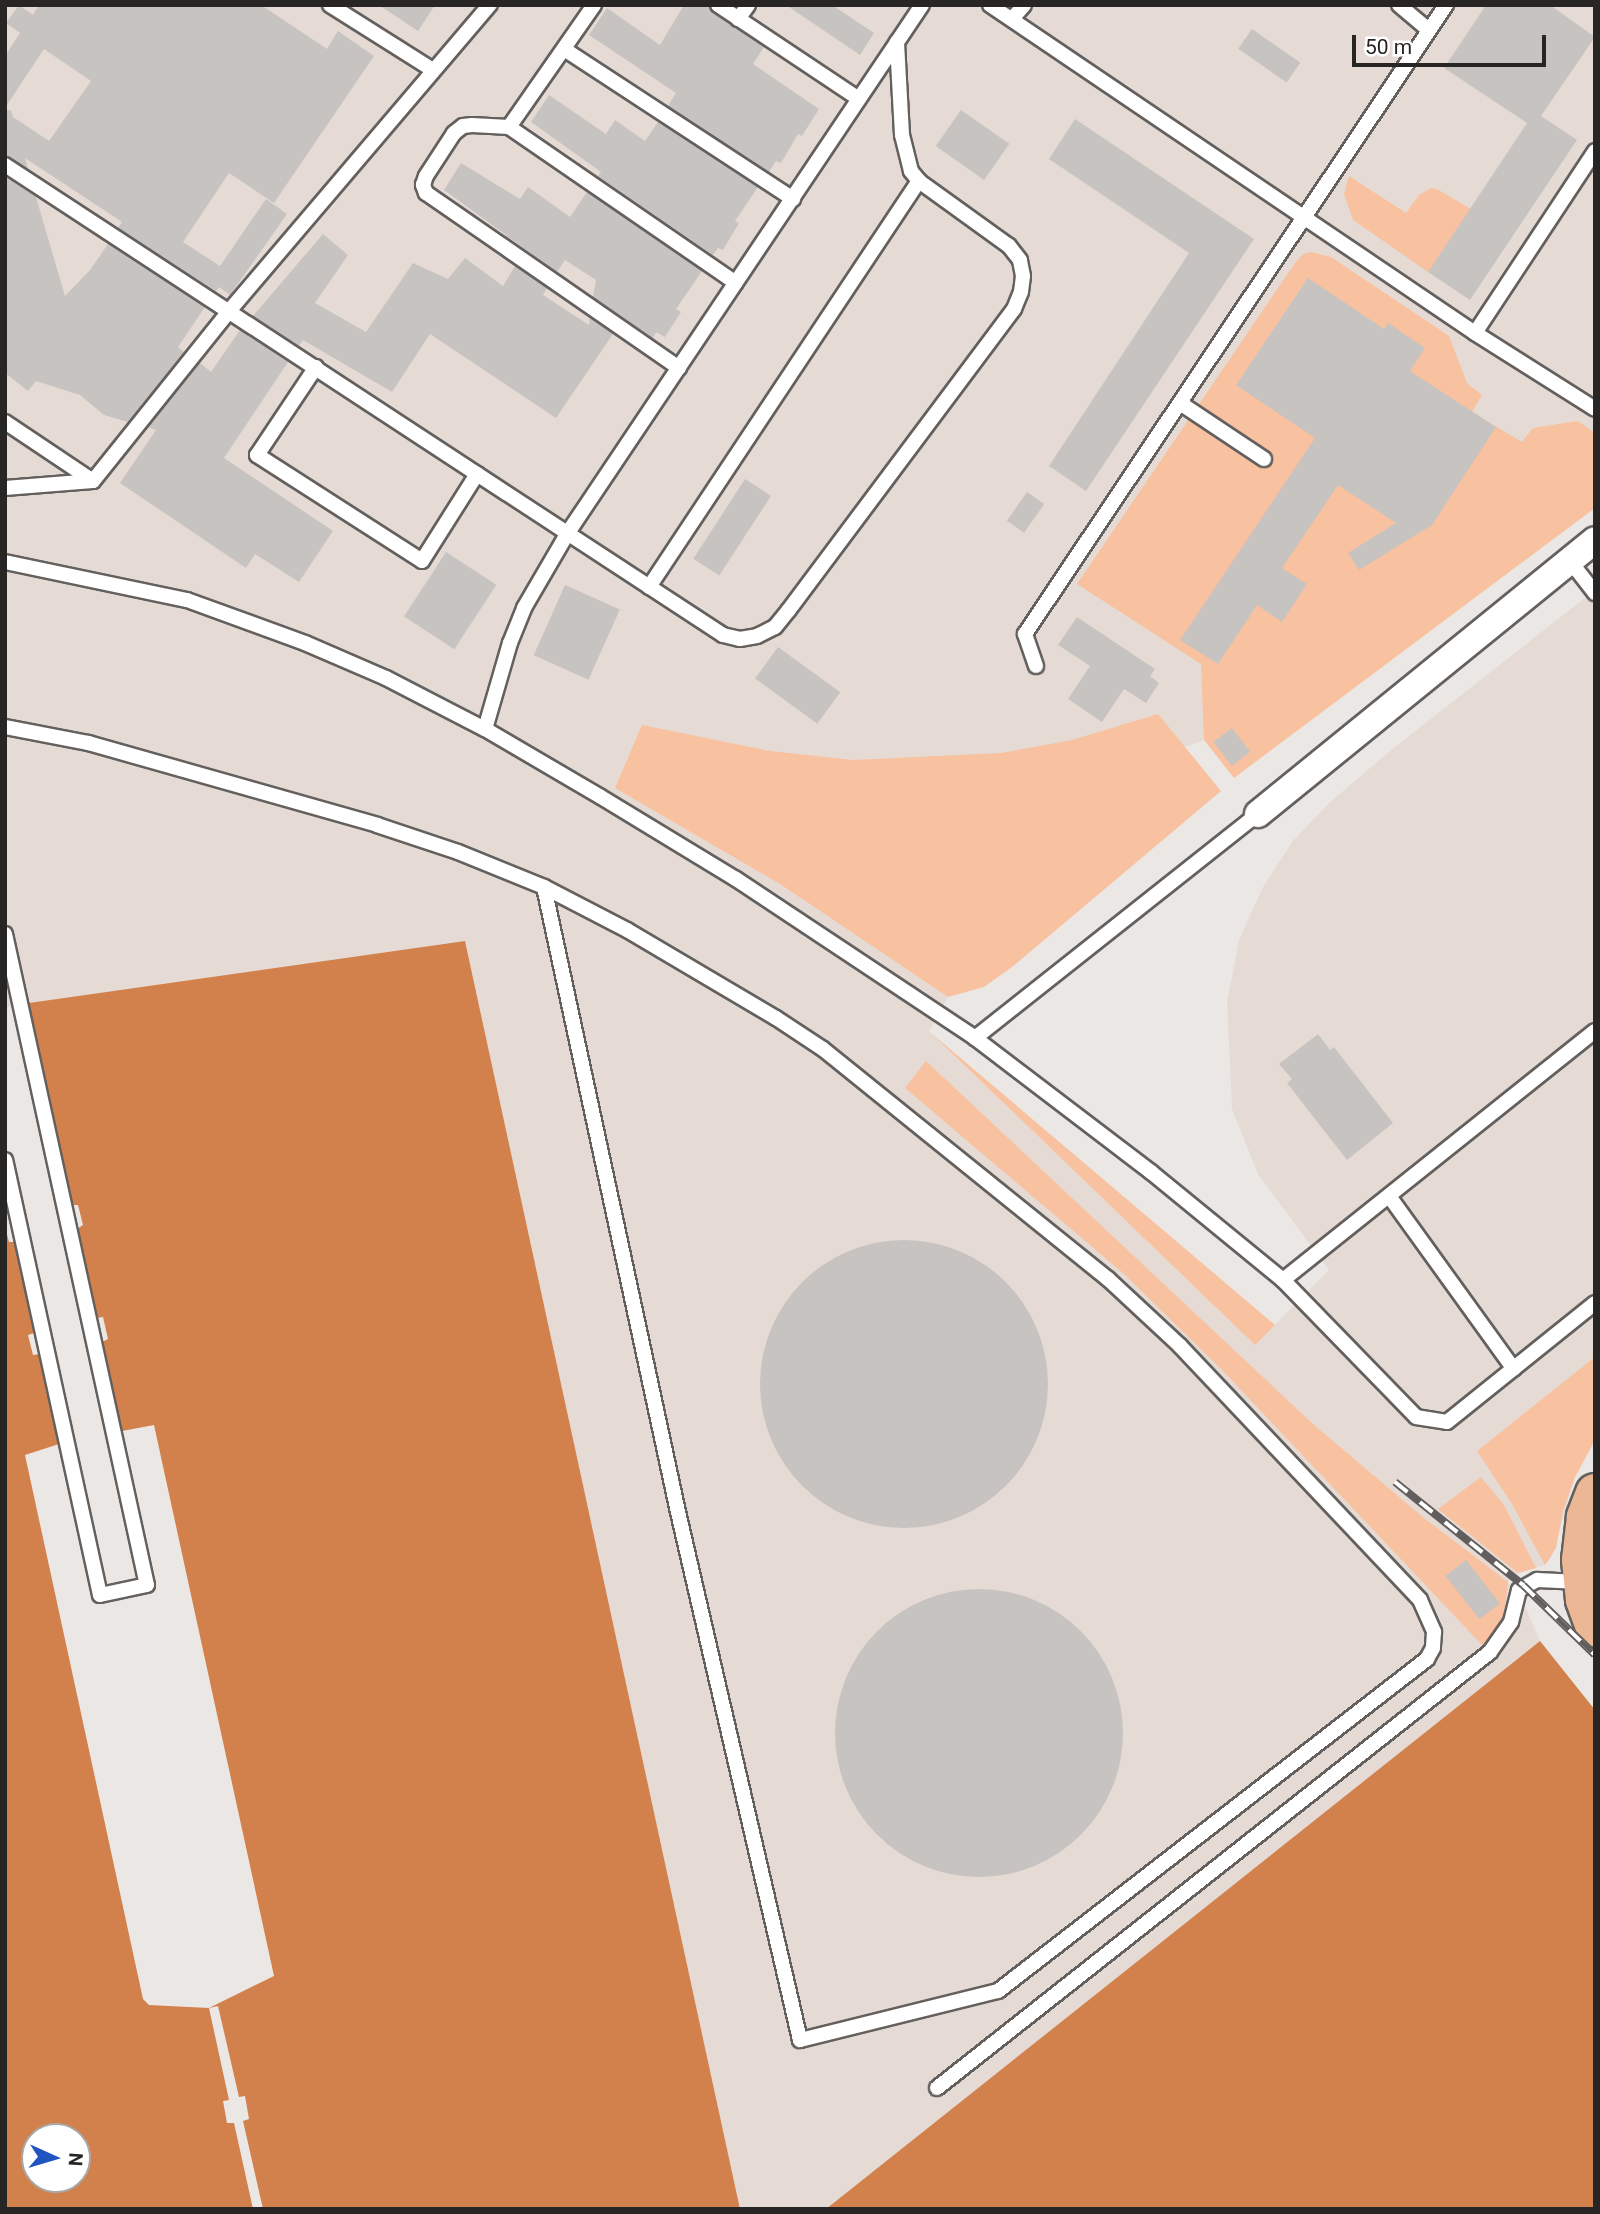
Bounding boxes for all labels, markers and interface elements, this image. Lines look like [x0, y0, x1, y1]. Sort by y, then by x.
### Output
scale bar [1355, 21, 1549, 65]
text: 50 m [1365, 35, 1412, 59]
north arrow [21, 2123, 91, 2193]
text: N [64, 2152, 87, 2167]

